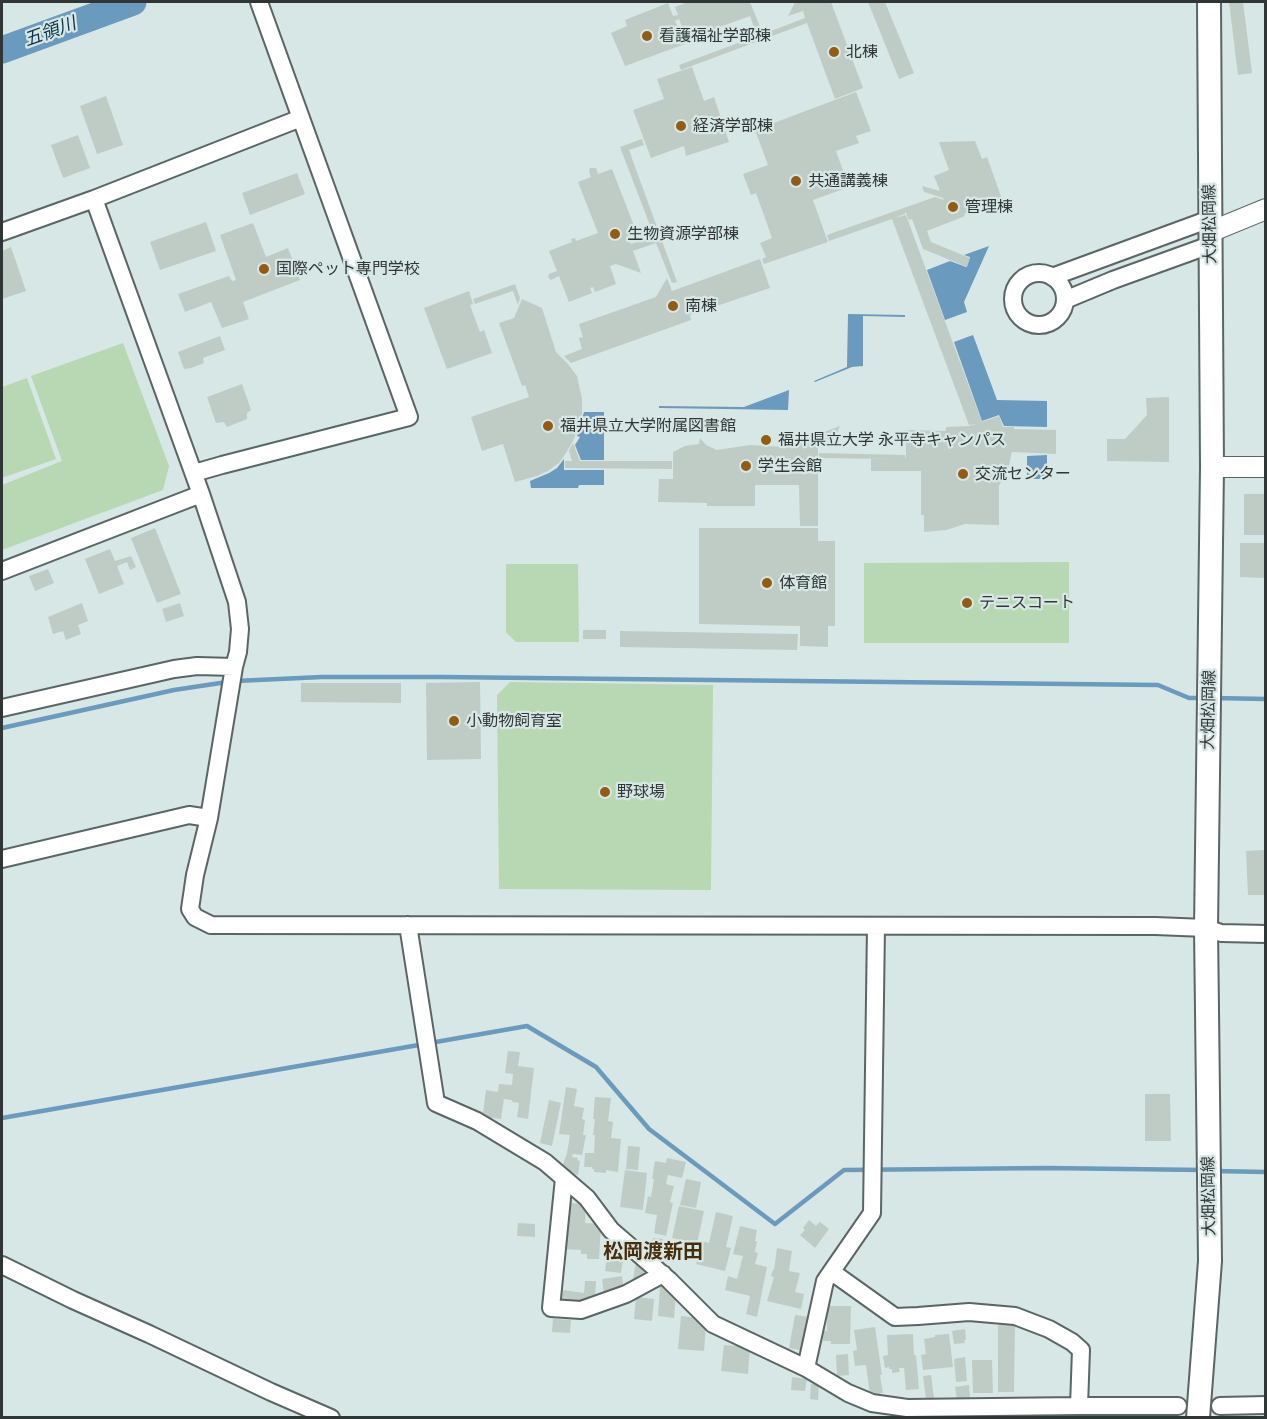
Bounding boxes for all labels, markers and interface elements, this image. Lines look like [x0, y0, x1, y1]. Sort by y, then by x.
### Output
water label: 五領川 [21, 13, 79, 51]
place label: 看護福祉学部棟 [659, 26, 771, 46]
marker: 看護福祉学部棟 [640, 29, 654, 43]
place label: 北棟 [846, 42, 878, 62]
marker: 北棟 [827, 45, 841, 59]
place label: 経済学部棟 [693, 116, 773, 136]
marker: 経済学部棟 [674, 119, 688, 133]
place label: 共通講義棟 [808, 171, 888, 191]
marker: 共通講義棟 [789, 174, 803, 188]
street label: 大畑松岡線 [1200, 184, 1220, 264]
place label: 管理棟 [965, 197, 1013, 217]
marker: 管理棟 [946, 200, 960, 214]
place label: 生物資源学部棟 [627, 224, 739, 244]
marker: 生物資源学部棟 [608, 227, 622, 241]
place label: 国際ペット専門学校 [276, 259, 420, 279]
marker: 国際ペット専門学校 [257, 262, 271, 276]
place label: 南棟 [685, 296, 717, 316]
marker: 南棟 [666, 299, 680, 313]
place label: 福井県立大学附属図書館 [560, 416, 736, 436]
marker: 福井県立大学附属図書館 [541, 419, 555, 433]
place label: 福井県立大学 永平寺キャンパス [778, 430, 1006, 450]
marker: 福井県立大学 永平寺キャンパス [759, 433, 773, 447]
place label: 学生会館 [758, 456, 822, 476]
marker: 学生会館 [739, 459, 753, 473]
place label: 交流センター [975, 464, 1071, 484]
marker: 交流センター [956, 467, 970, 481]
place label: 体育館 [779, 573, 827, 593]
marker: 体育館 [760, 576, 774, 590]
place label: テニスコート [979, 593, 1075, 613]
marker: テニスコート [960, 596, 974, 610]
street label: 大畑松岡線 [1199, 670, 1219, 750]
place label: 小動物飼育室 [466, 711, 562, 731]
marker: 小動物飼育室 [447, 714, 461, 728]
place label: 野球場 [617, 782, 665, 802]
marker: 野球場 [598, 785, 612, 799]
street label: 大畑松岡線 [1199, 1156, 1219, 1236]
district label: 松岡渡新田 [603, 1240, 703, 1264]

